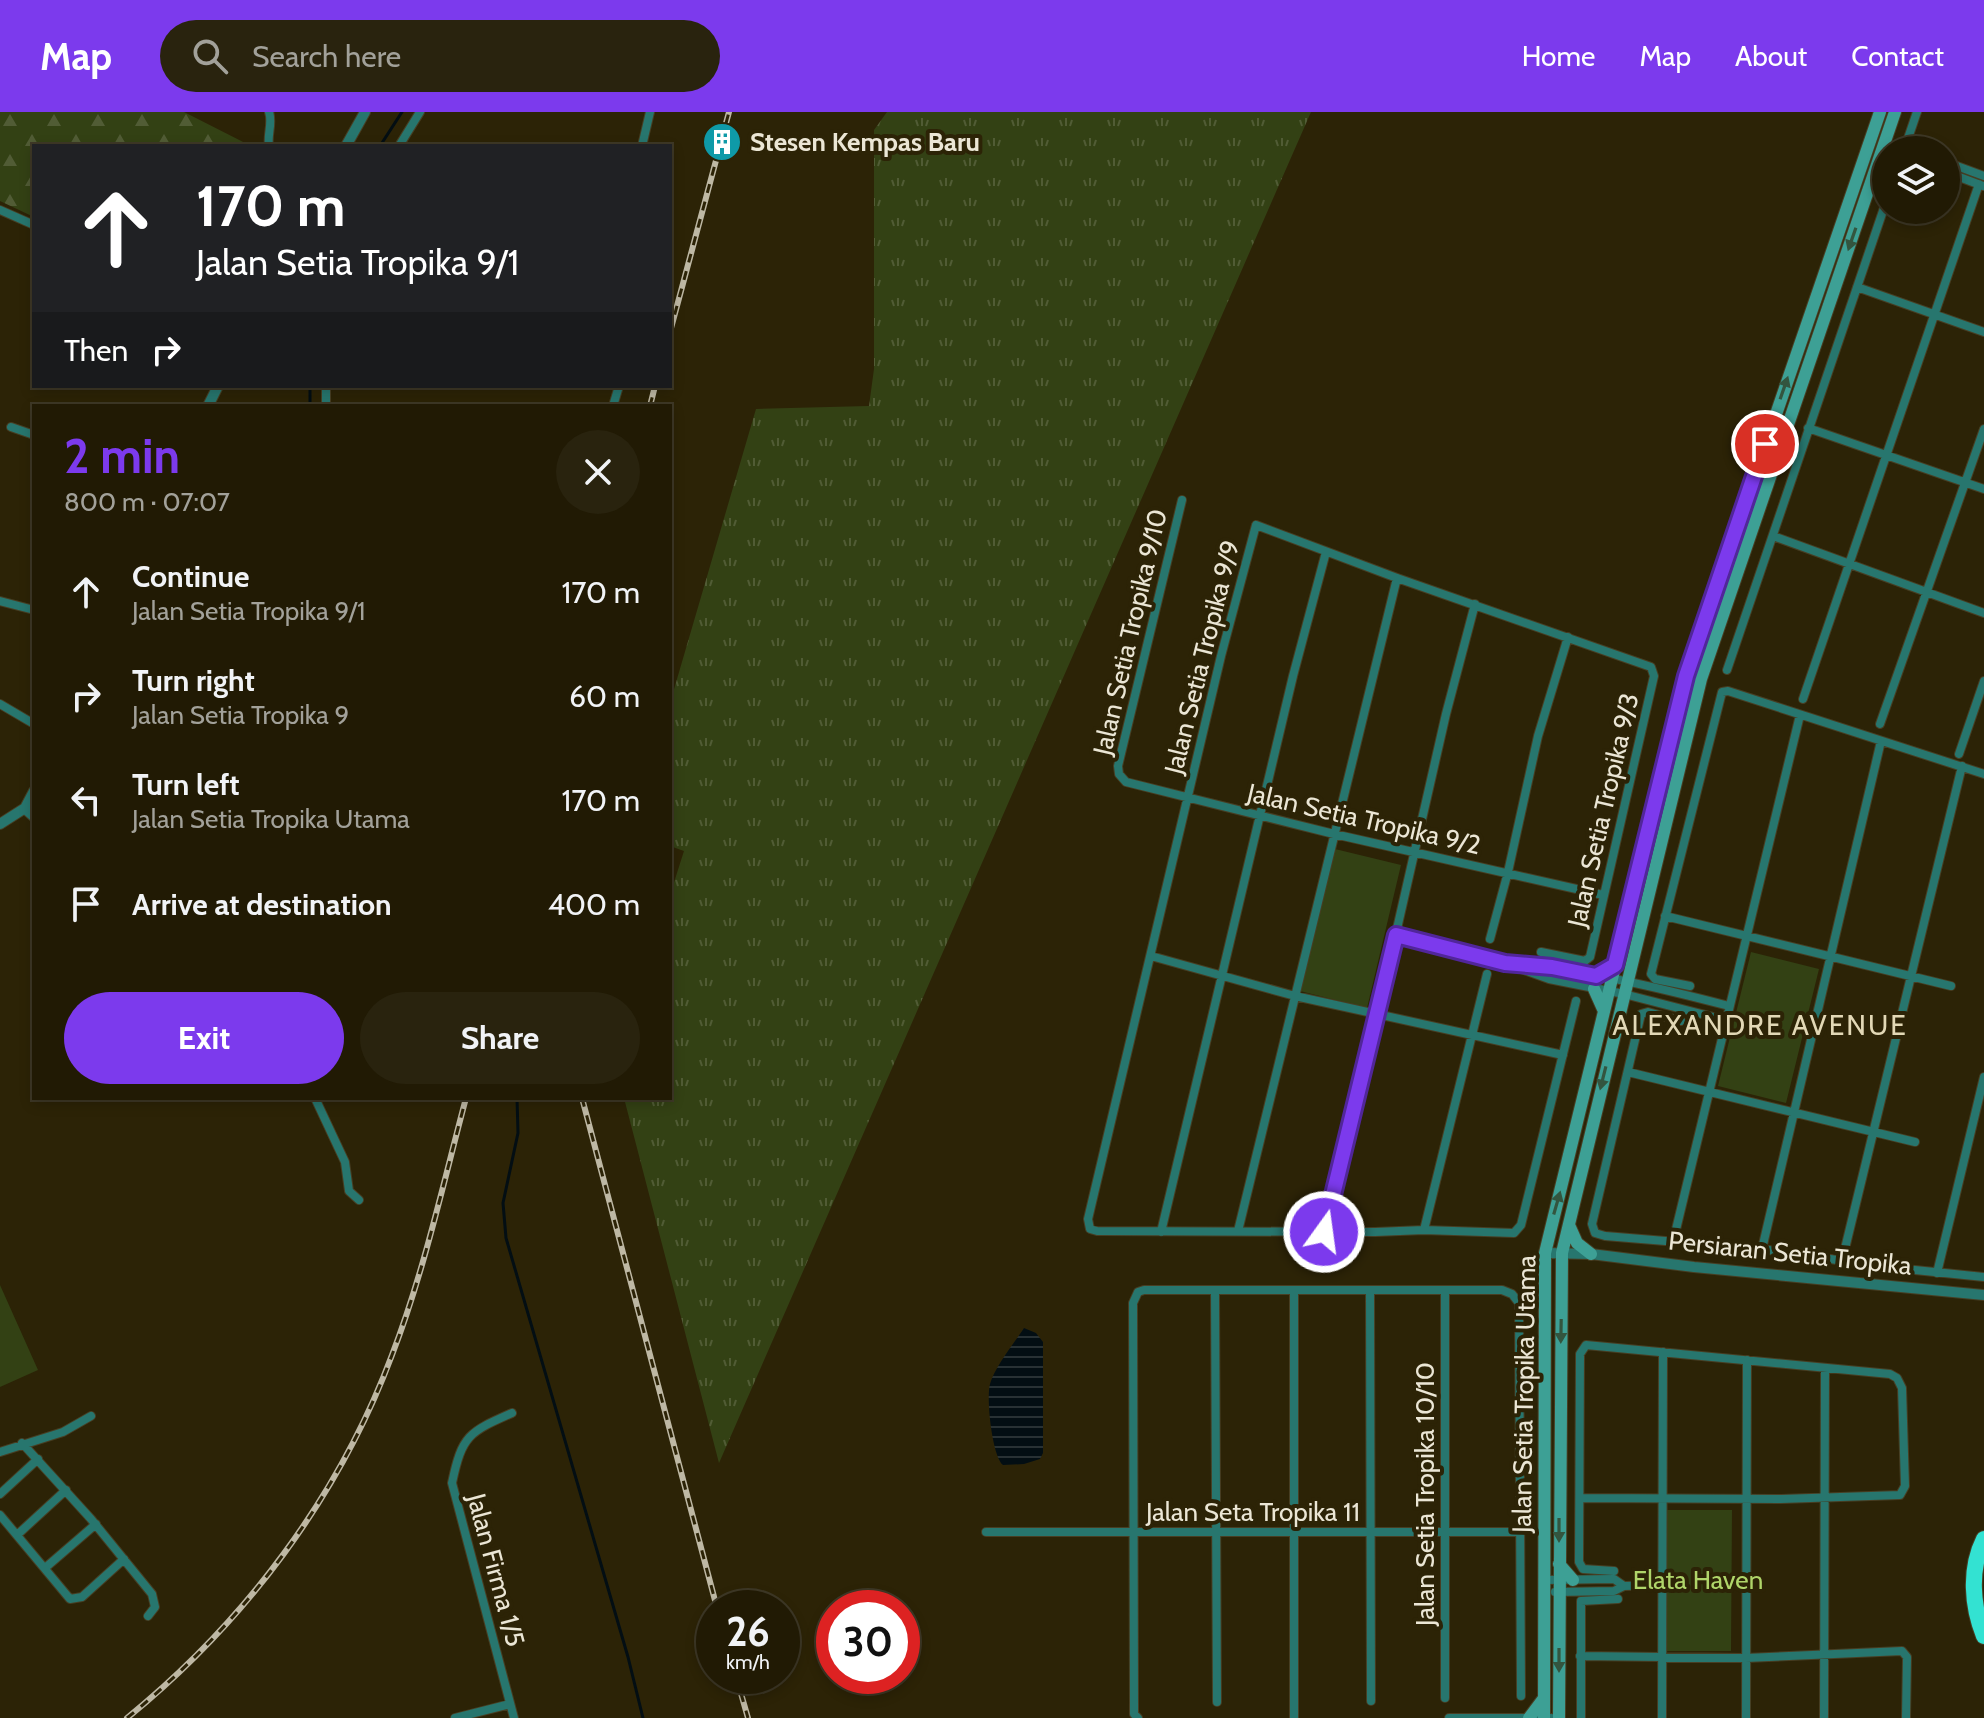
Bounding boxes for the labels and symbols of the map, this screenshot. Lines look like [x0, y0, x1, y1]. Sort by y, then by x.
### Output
building icon: Stesen Kempas Baru [701, 121, 743, 163]
place label: Stesen Kempas Baru [750, 126, 980, 158]
one-way arrow [1845, 227, 1857, 251]
one-way arrow [1779, 376, 1791, 400]
pin [1731, 410, 1799, 478]
street label: Jalan Setia Tropika 9/10 [1086, 506, 1174, 759]
street label: Jalan Setia Tropika 9/9 [1157, 537, 1247, 778]
street label: Jalan Setia Tropika 9/3 [1560, 690, 1645, 931]
street label: Jalan Setia Tropika 9/2 [1243, 776, 1484, 861]
district label: ALEXANDRE AVENUE [1612, 1008, 1908, 1042]
one-way arrow [1597, 1065, 1609, 1090]
position arrow [1282, 1190, 1366, 1274]
one-way arrow [1552, 1191, 1564, 1216]
street label: Persiaran Setia Tropika [1667, 1224, 1914, 1282]
street label: Jalan Setia Tropika Utama [1506, 1254, 1542, 1534]
one-way arrow [1554, 1319, 1567, 1344]
street label: Jalan Setia Tropika 10/10 [1409, 1362, 1441, 1627]
street label: Jalan Firma 1/5 [460, 1489, 532, 1650]
street label: Jalan Seta Tropika 11 [1145, 1496, 1360, 1528]
one-way arrow [1553, 1518, 1565, 1543]
park label: Elata Haven [1633, 1564, 1763, 1596]
speed limit sign: 30 [816, 1590, 920, 1694]
one-way arrow [1553, 1648, 1565, 1673]

